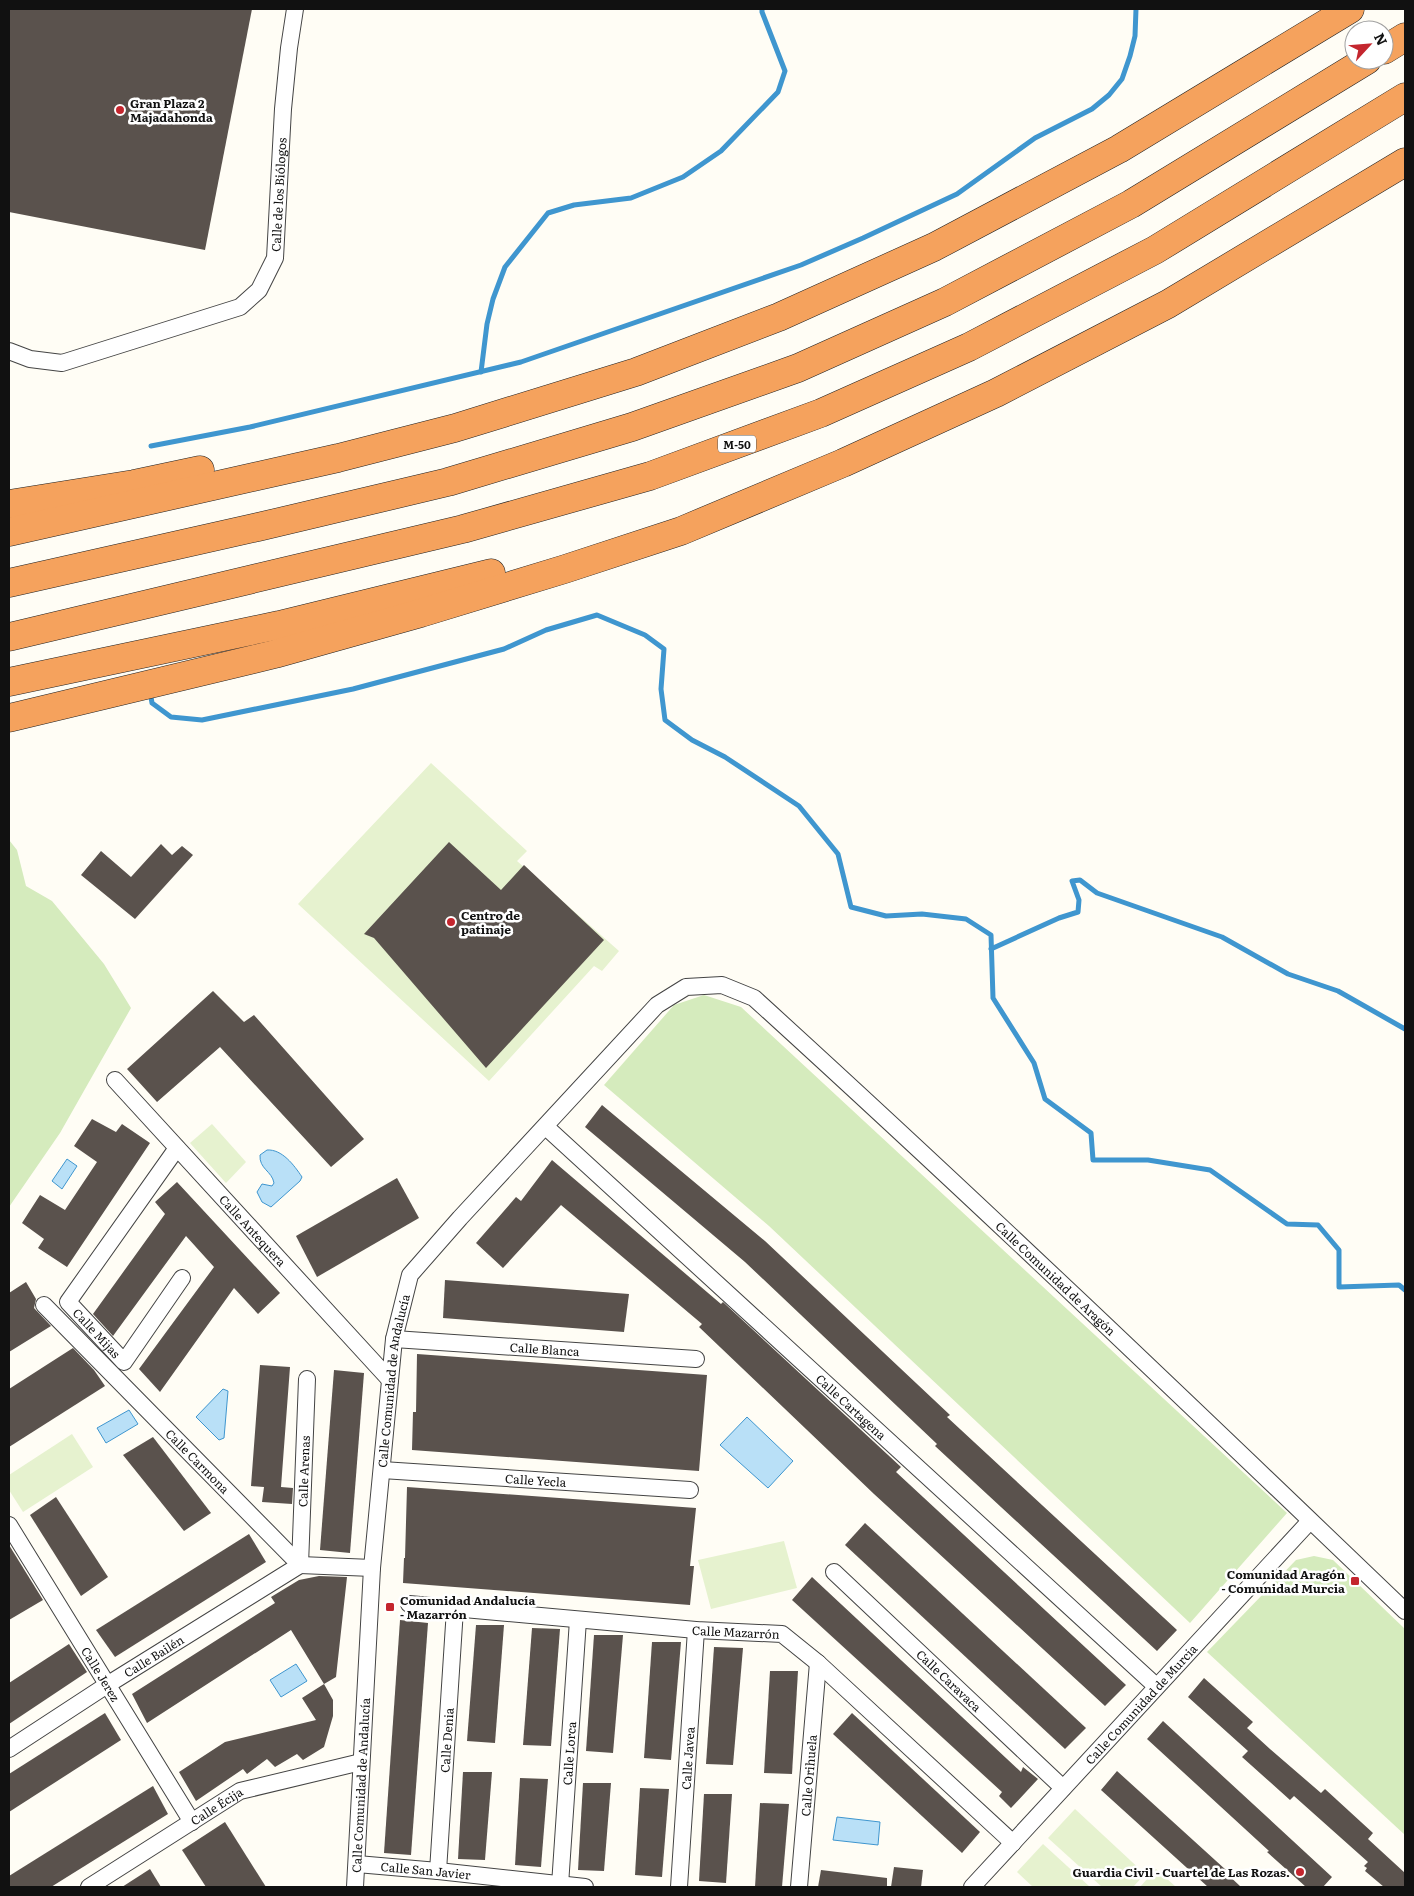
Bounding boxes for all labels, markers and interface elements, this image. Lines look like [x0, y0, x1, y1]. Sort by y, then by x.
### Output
north arrow [1344, 20, 1394, 70]
text: N [1370, 29, 1393, 49]
place label: Gran Plaza 2 Majadahonda [130, 94, 213, 126]
marker: Gran Plaza 2 Majadahonda [114, 104, 126, 116]
street label: Calle de los Biólogos [266, 137, 290, 252]
road number: M-50 [718, 436, 756, 452]
place label: Centro de patinaje [461, 906, 520, 938]
marker: Centro de patinaje [445, 916, 457, 928]
street label: Calle Antequera [215, 1191, 291, 1271]
street label: Calle Comunidad de Aragón [992, 1217, 1120, 1339]
street label: Calle Comunidad de Andalucía [373, 1292, 414, 1468]
street label: Calle Mijas [69, 1304, 125, 1362]
street label: Calle Blanca [509, 1338, 581, 1360]
street label: Calle Cartagena [812, 1370, 891, 1444]
street label: Calle Carmona [162, 1425, 234, 1498]
street label: Calle Arenas [293, 1435, 314, 1507]
street label: Calle Yecla [504, 1469, 567, 1491]
place label: Comunidad Aragón - Comunidad Murcia [1221, 1565, 1346, 1597]
marker: Comunidad Aragón - Comunidad Murcia [1349, 1575, 1361, 1587]
place label: Comunidad Andalucía - Mazarrón [400, 1591, 535, 1623]
marker: Comunidad Andalucía - Mazarrón [384, 1601, 396, 1613]
street label: Calle Mazarrón [691, 1621, 780, 1643]
street label: Calle Bailén [120, 1630, 187, 1681]
street label: Calle Comunidad de Murcia [1081, 1640, 1202, 1768]
street label: Calle Jerez [77, 1643, 125, 1705]
street label: Calle Caravaca [912, 1645, 986, 1716]
street label: Calle Comunidad de Andalucía [347, 1697, 374, 1873]
street label: Calle Denia [435, 1707, 458, 1773]
street label: Calle Lorca [558, 1720, 580, 1786]
street label: Calle Javea [676, 1726, 699, 1790]
street label: Calle Orihuela [796, 1733, 821, 1817]
street label: Calle Écija [187, 1782, 247, 1829]
street label: Calle San Javier [380, 1857, 472, 1884]
place label: Guardia Civil - Cuartel de Las Rozas. [1073, 1863, 1290, 1881]
marker: Guardia Civil - Cuartel de Las Rozas. [1294, 1866, 1306, 1878]

